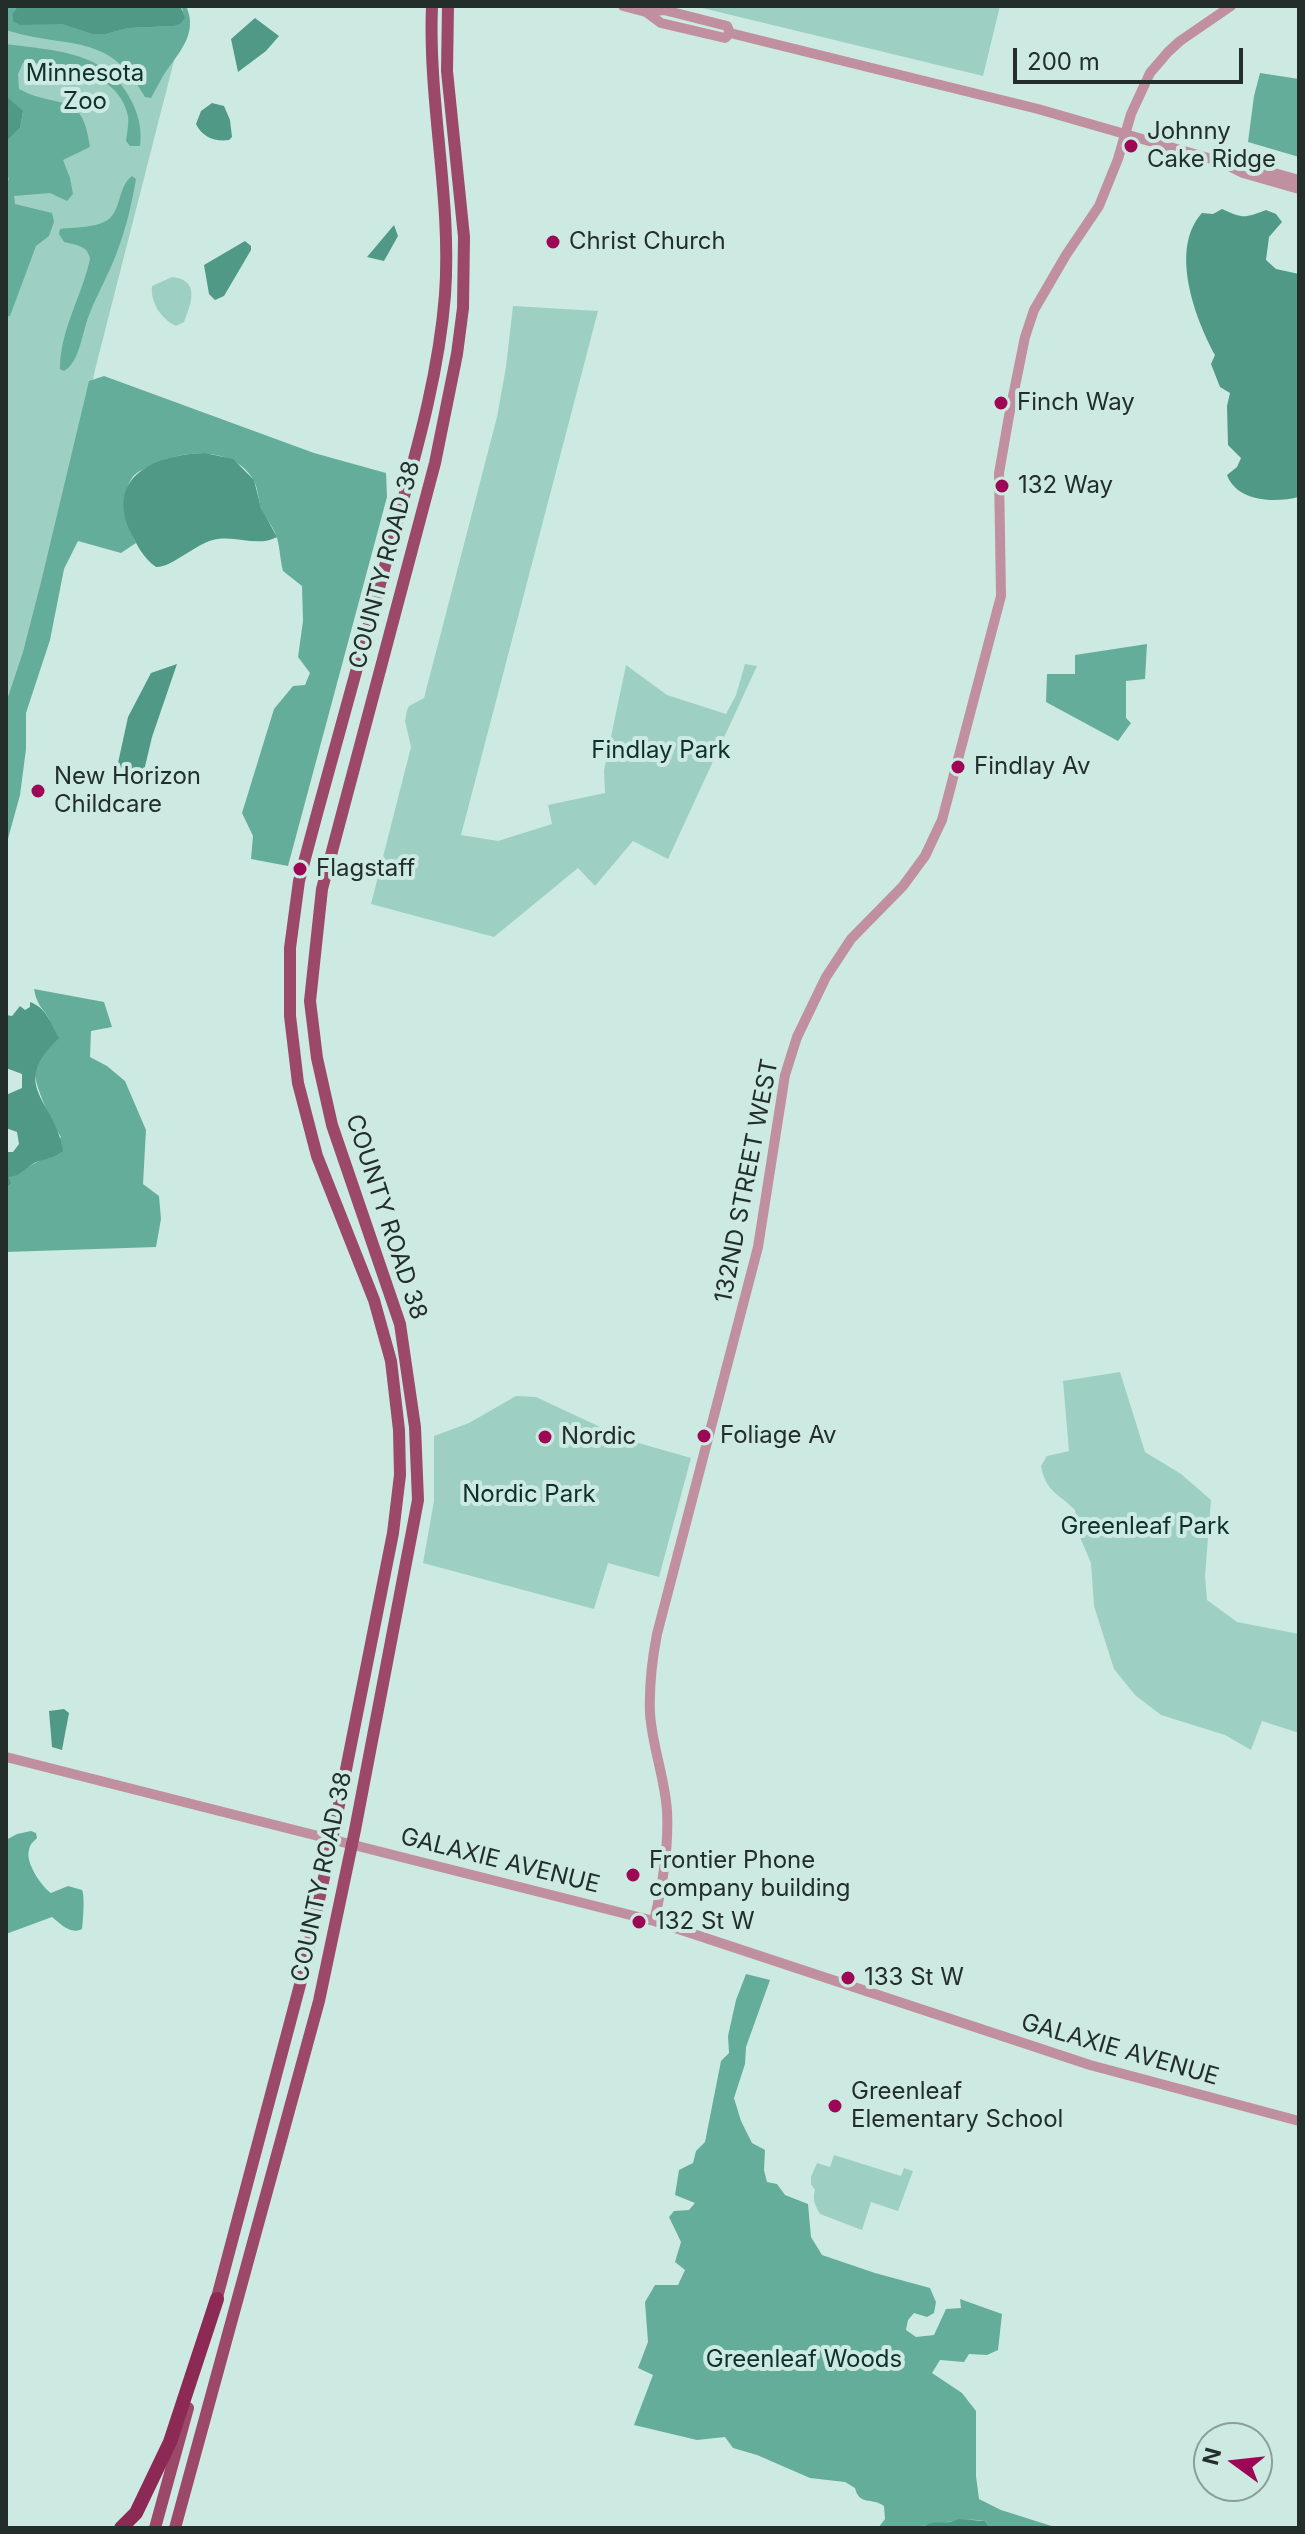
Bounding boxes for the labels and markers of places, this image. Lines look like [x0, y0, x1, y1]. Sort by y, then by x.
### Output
place label: Johnny Cake Ridge [1147, 118, 1276, 174]
marker: Johnny Cake Ridge [1122, 137, 1140, 155]
place label: Christ Church [569, 228, 726, 256]
marker: Christ Church [544, 233, 562, 251]
place label: Finch Way [1017, 389, 1135, 417]
marker: Finch Way [992, 394, 1010, 412]
place label: 132 Way [1018, 472, 1113, 500]
marker: 132 Way [993, 477, 1011, 495]
place label: Findlay Av [974, 753, 1090, 781]
marker: Findlay Av [949, 758, 967, 776]
place label: New Horizon Childcare [54, 763, 201, 819]
marker: New Horizon Childcare [29, 782, 47, 800]
place label: Flagstaff [316, 855, 415, 883]
marker: Flagstaff [291, 860, 309, 878]
place label: Foliage Av [720, 1422, 837, 1450]
place label: Nordic [561, 1423, 636, 1451]
marker: Foliage Av [695, 1427, 713, 1445]
marker: Nordic [536, 1428, 554, 1446]
place label: Frontier Phone company building [649, 1847, 851, 1903]
marker: Frontier Phone company building [624, 1866, 642, 1884]
place label: 132 St W [655, 1908, 755, 1936]
marker: 132 St W [630, 1913, 648, 1931]
place label: 133 St W [864, 1964, 964, 1992]
marker: 133 St W [839, 1969, 857, 1987]
place label: Greenleaf Elementary School [851, 2078, 1063, 2134]
marker: Greenleaf Elementary School [826, 2097, 844, 2115]

